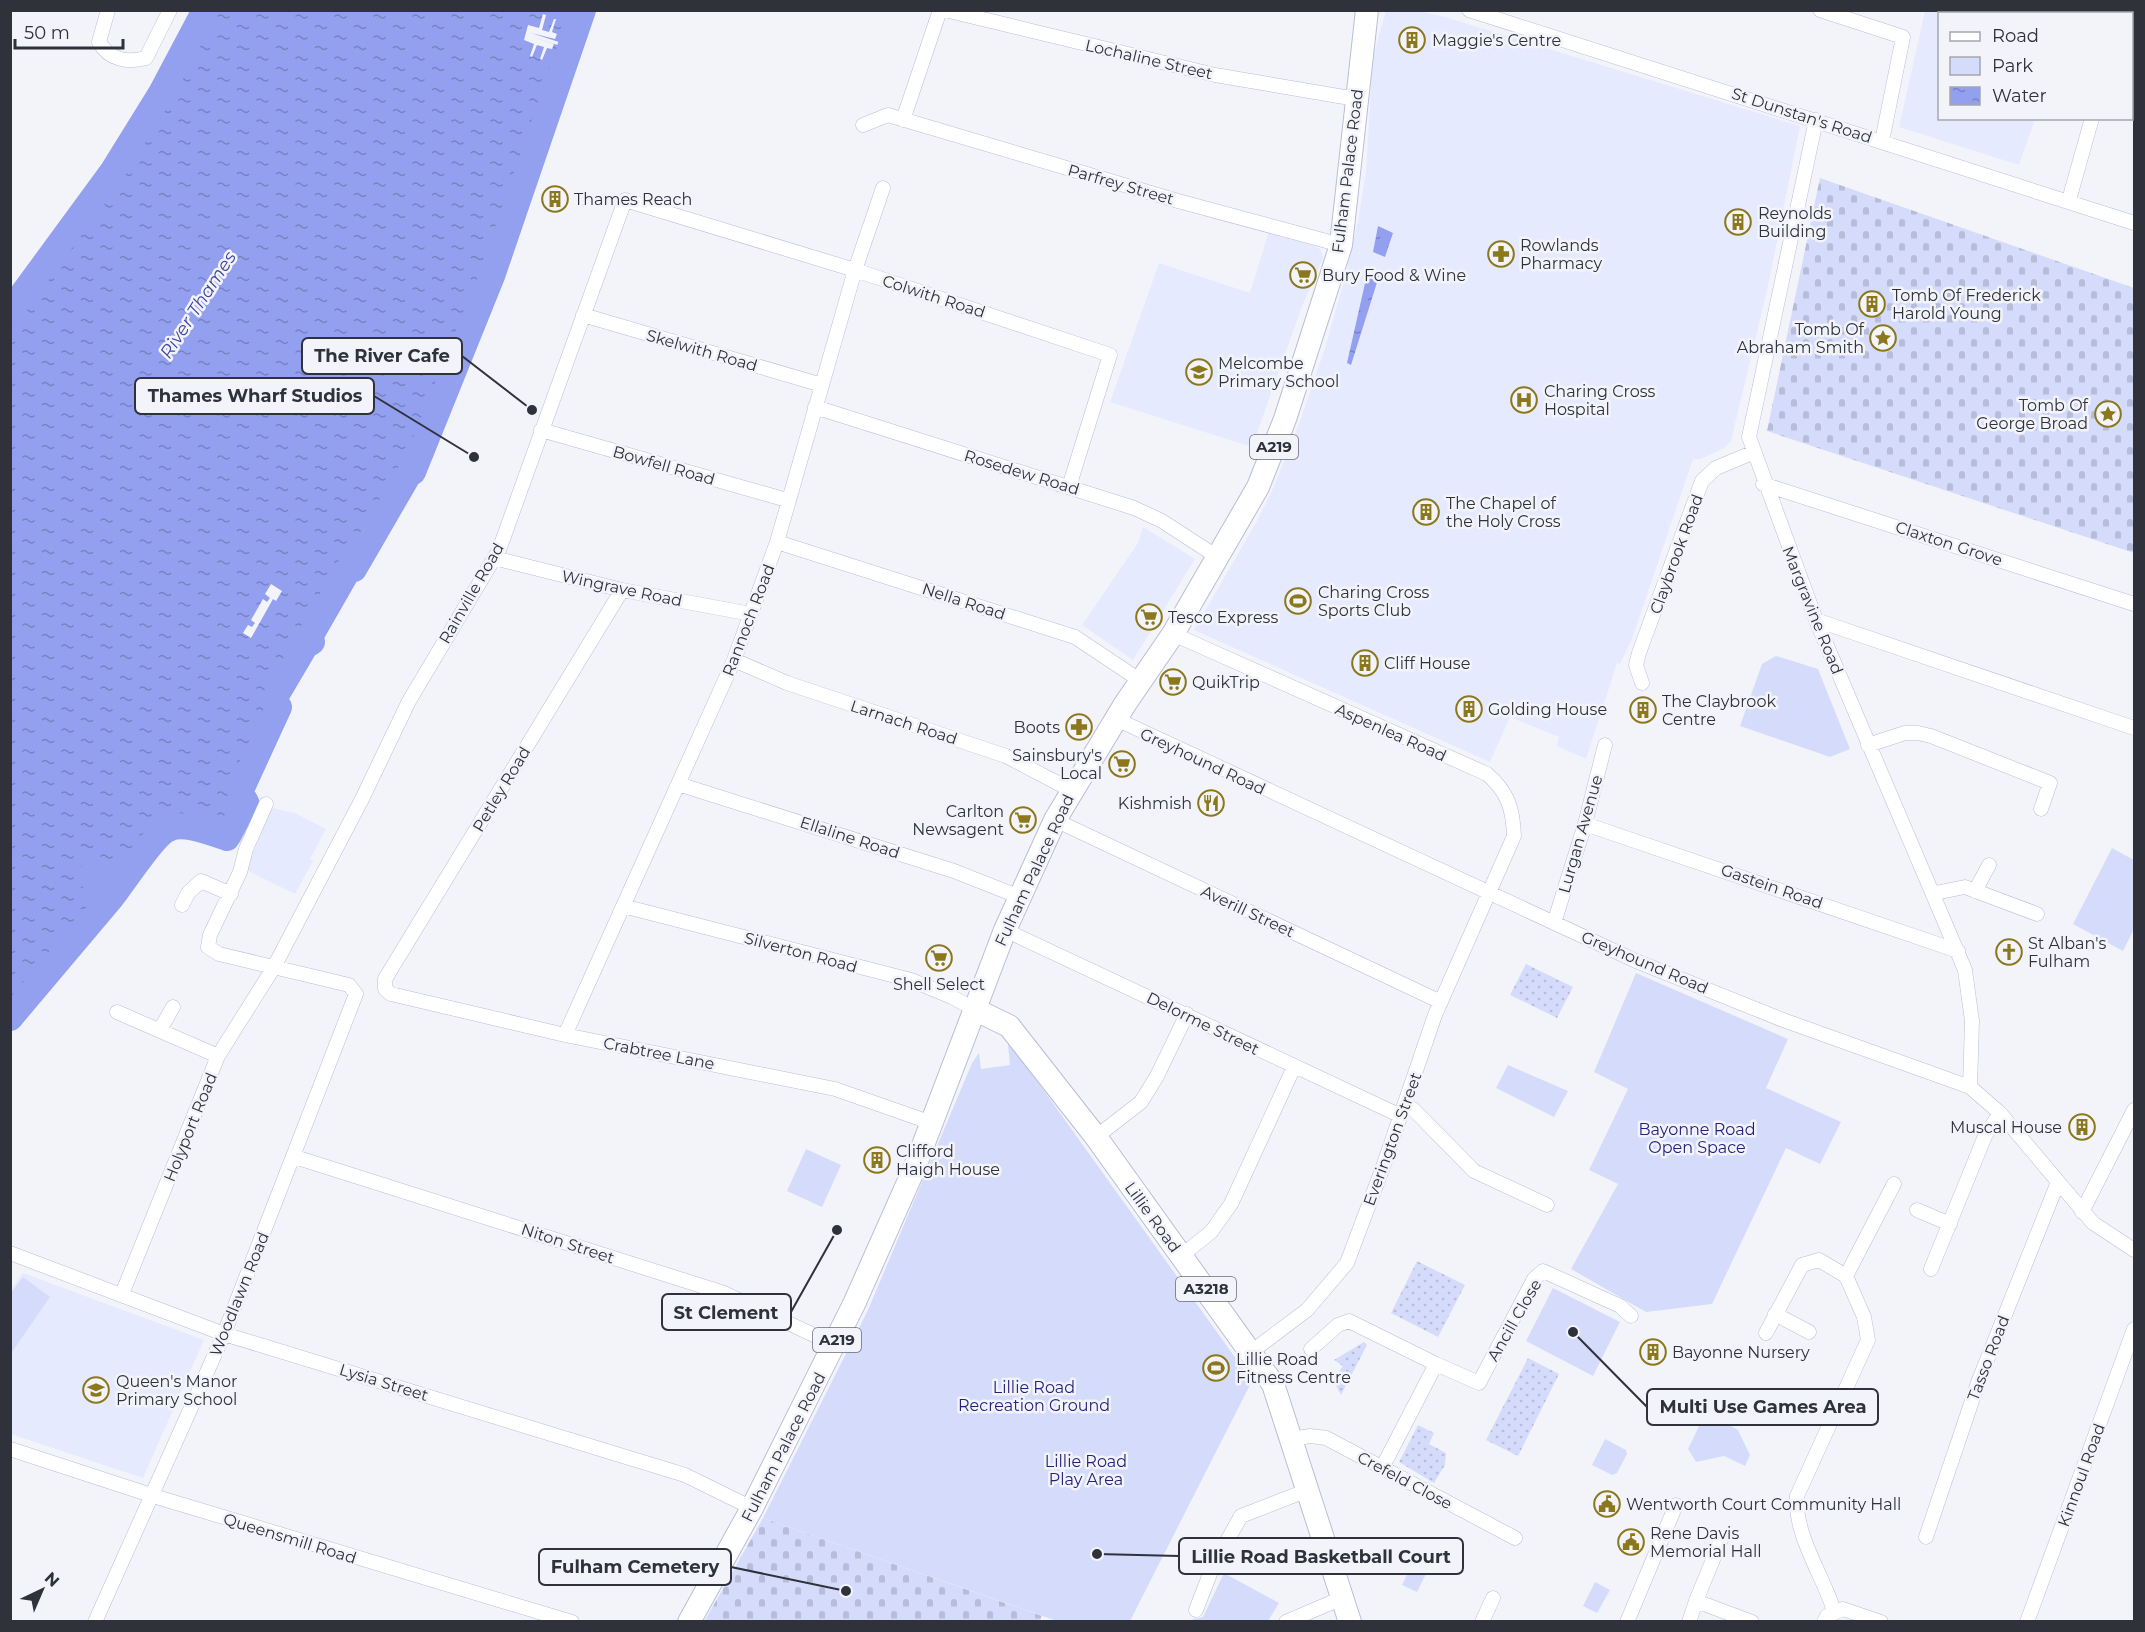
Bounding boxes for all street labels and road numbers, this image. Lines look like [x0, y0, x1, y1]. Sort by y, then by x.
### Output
street label: Lochaline Street [1083, 36, 1215, 83]
street label: St Dunstan's Road [1729, 84, 1875, 147]
street label: Fulham Palace Road [1328, 88, 1367, 254]
street label: Parfrey Street [1066, 160, 1177, 209]
street label: Colwith Road [880, 271, 988, 322]
street label: Skelwith Road [644, 326, 760, 375]
road number: A219 [1250, 435, 1298, 459]
street label: Bowfell Road [611, 442, 717, 489]
street label: Rosedew Road [962, 446, 1082, 499]
street label: Claybrook Road [1646, 492, 1707, 617]
street label: Claxton Grove [1893, 517, 2005, 570]
street label: Rainville Road [435, 539, 508, 647]
street label: Margravine Road [1778, 543, 1847, 677]
street label: Rannoch Road [718, 562, 779, 679]
street label: Wingrave Road [560, 566, 684, 611]
street label: Nella Road [920, 579, 1008, 624]
street label: Larnach Road [848, 696, 960, 749]
street label: Aspenlea Road [1332, 699, 1449, 765]
street label: Greyhound Road [1137, 724, 1268, 799]
street label: Petley Road [469, 743, 534, 835]
street label: Lurgan Avenue [1555, 773, 1606, 895]
street label: Fulham Palace Road [991, 791, 1078, 949]
street label: Ellaline Road [798, 812, 902, 863]
street label: Gastein Road [1718, 860, 1825, 913]
street label: Averill Street [1198, 882, 1298, 942]
street label: Greyhound Road [1578, 927, 1711, 998]
street label: Silverton Road [742, 928, 859, 977]
street label: Delorme Street [1143, 988, 1263, 1059]
street label: Crabtree Lane [602, 1033, 716, 1074]
street label: Everington Street [1359, 1069, 1426, 1208]
street label: Holyport Road [160, 1070, 221, 1185]
street label: Lillie Road [1121, 1178, 1184, 1256]
street label: Niton Street [519, 1219, 617, 1268]
street label: Woodlawn Road [206, 1229, 273, 1359]
street label: Ancill Close [1483, 1276, 1546, 1365]
road number: A3218 [1176, 1277, 1236, 1301]
street label: Tasso Road [1963, 1313, 2013, 1404]
road number: A219 [813, 1328, 861, 1352]
street label: Lysia Street [337, 1360, 431, 1405]
street label: Fulham Palace Road [737, 1369, 829, 1525]
street label: Kinnoul Road [2054, 1421, 2109, 1529]
street label: Crefeld Close [1354, 1447, 1455, 1513]
street label: Queensmill Road [221, 1509, 359, 1568]

